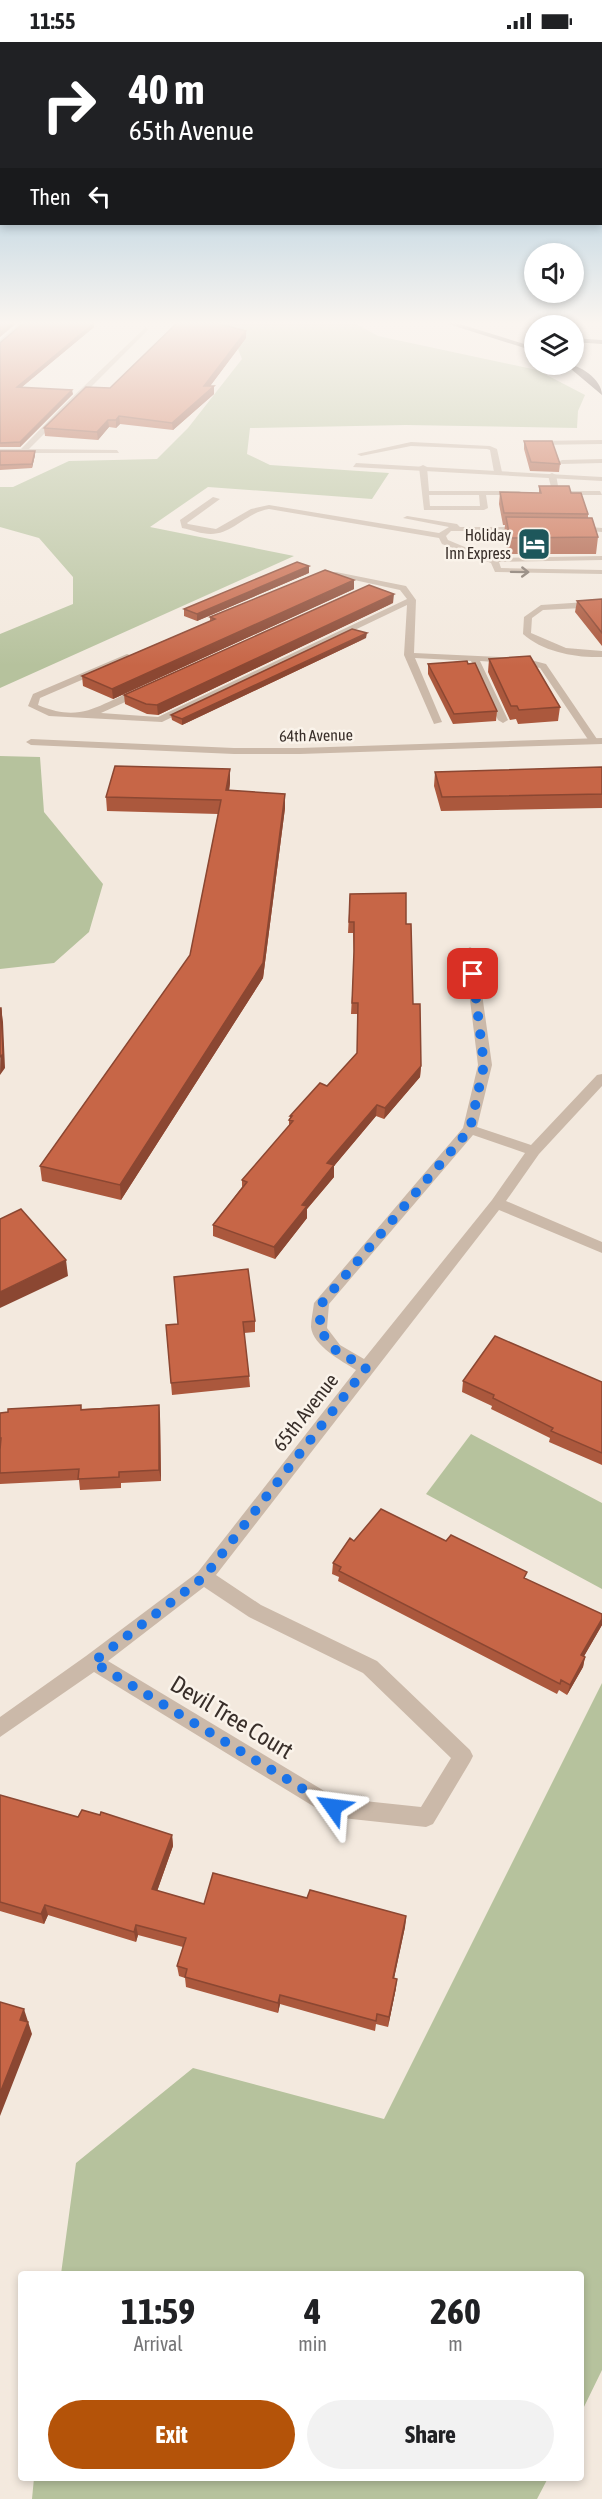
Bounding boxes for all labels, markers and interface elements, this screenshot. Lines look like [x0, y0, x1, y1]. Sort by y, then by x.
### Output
text: 11:55 [30, 8, 75, 34]
text: 40 m [129, 65, 204, 113]
icon: right [30, 66, 108, 144]
text: 65th Avenue [129, 115, 254, 146]
icon: left [83, 180, 116, 213]
text: Then [30, 184, 71, 210]
map controls [524, 243, 584, 375]
button: sound [524, 243, 584, 303]
button: layers [524, 315, 584, 375]
place label: Holiday Inn Express [445, 526, 511, 563]
hotel icon: Holiday Inn Express [516, 526, 552, 562]
one-way arrow [510, 566, 530, 578]
street label: 64th Avenue [279, 725, 353, 745]
pin [447, 948, 498, 999]
icon: arrive [456, 957, 489, 990]
street label: 65th Avenue [268, 1369, 342, 1455]
street label: Devil Tree Court [166, 1670, 298, 1764]
position arrow [301, 1775, 365, 1839]
text: 11:59 [121, 2290, 195, 2332]
text: 4 [304, 2290, 321, 2332]
text: 260 [430, 2290, 481, 2332]
text: Arrival [134, 2332, 183, 2355]
text: min [298, 2332, 327, 2355]
text: m [448, 2332, 463, 2355]
button: Exit [48, 2400, 295, 2469]
button: Share [307, 2400, 554, 2469]

